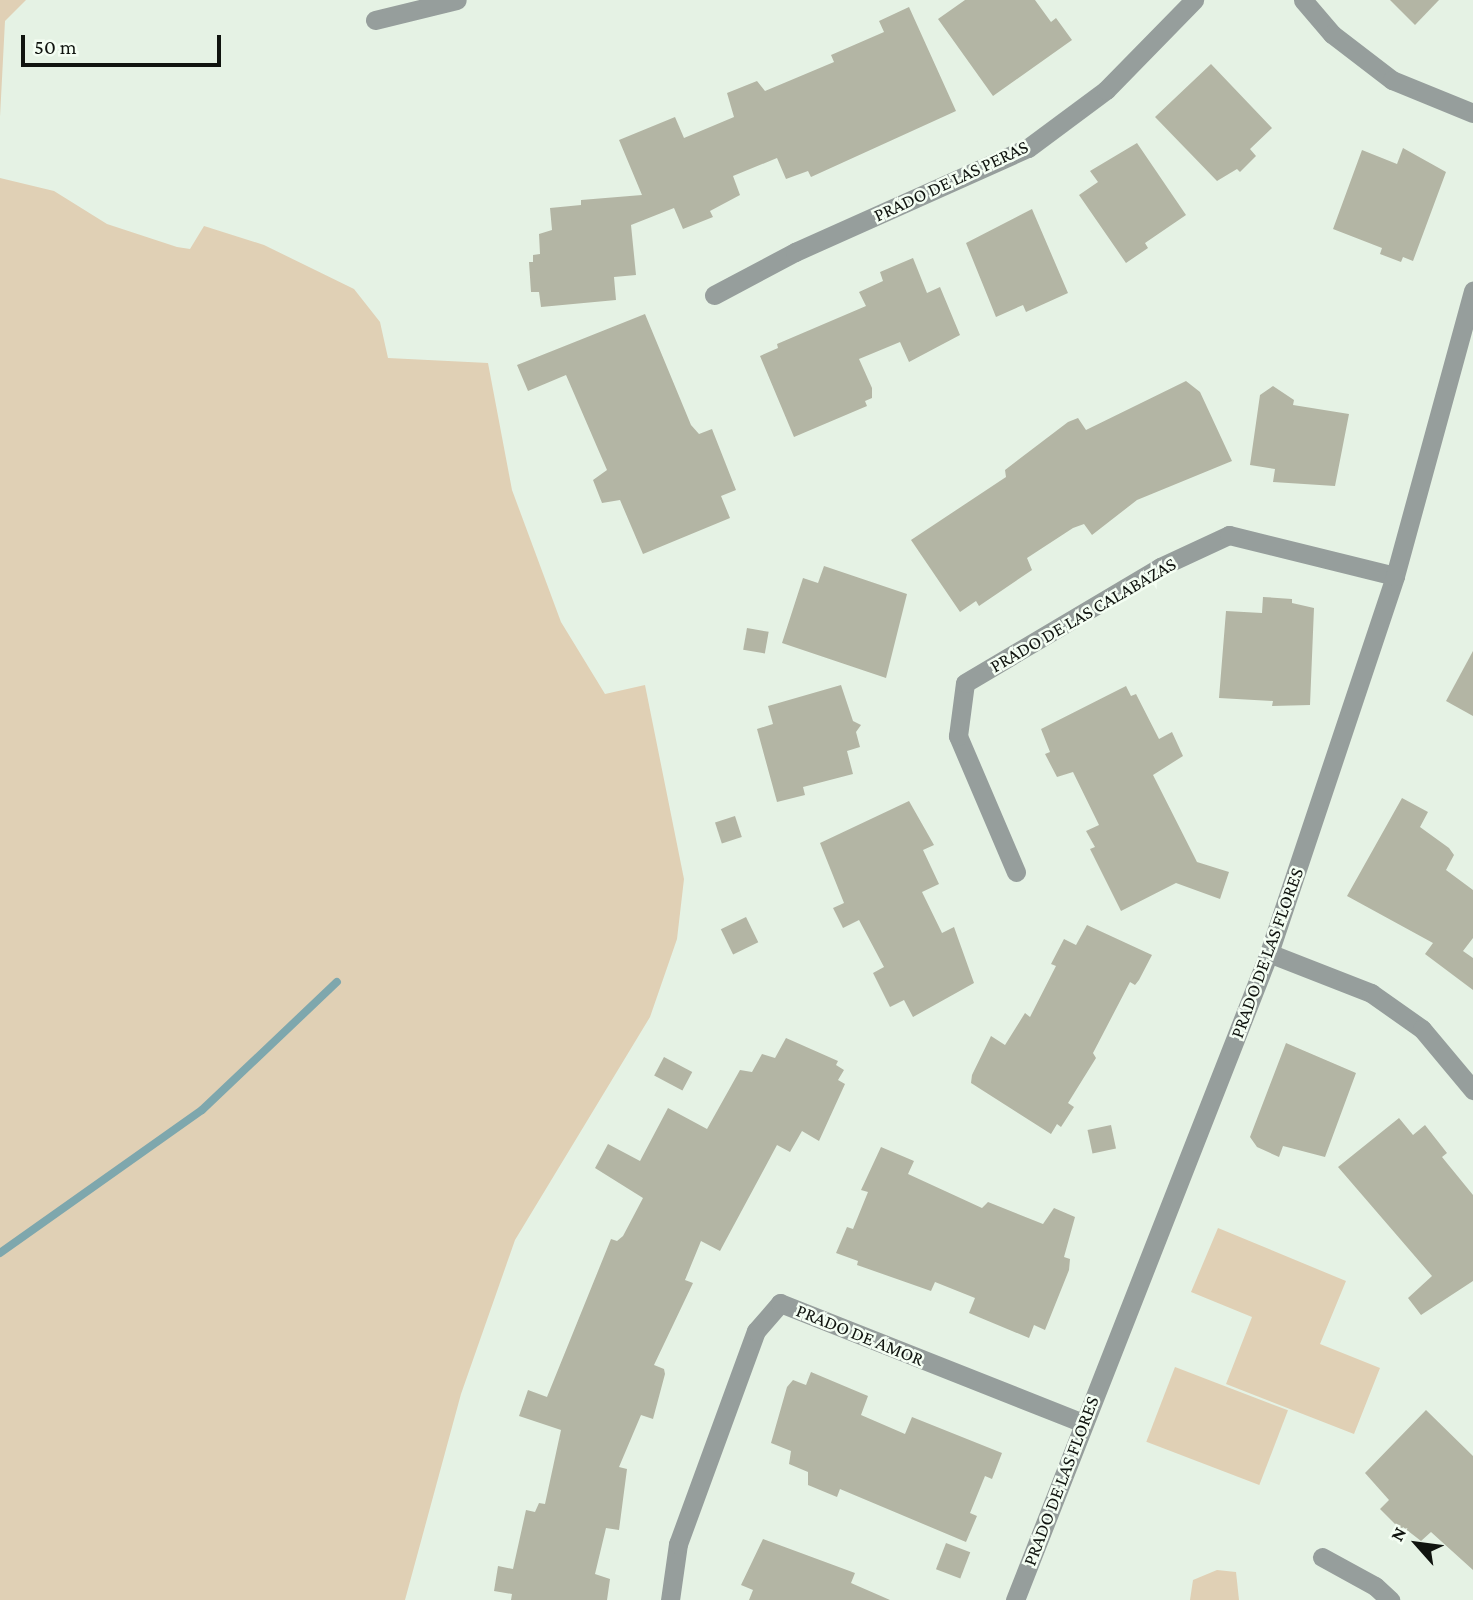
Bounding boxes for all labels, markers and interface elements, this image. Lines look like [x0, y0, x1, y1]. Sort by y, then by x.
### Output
scale bar [24, 21, 224, 65]
text: 50 m [34, 35, 77, 59]
street label: PRADO DE LAS PERAS [870, 135, 1032, 227]
street label: PRADO DE LAS CALABAZAS [986, 552, 1180, 678]
street label: PRADO DE LAS FLORES [1226, 865, 1308, 1041]
street label: PRADO DE AMOR [793, 1299, 927, 1371]
street label: PRADO DE LAS FLORES [1018, 1393, 1104, 1569]
north arrow [1382, 1509, 1452, 1579]
text: N [1386, 1523, 1410, 1545]

